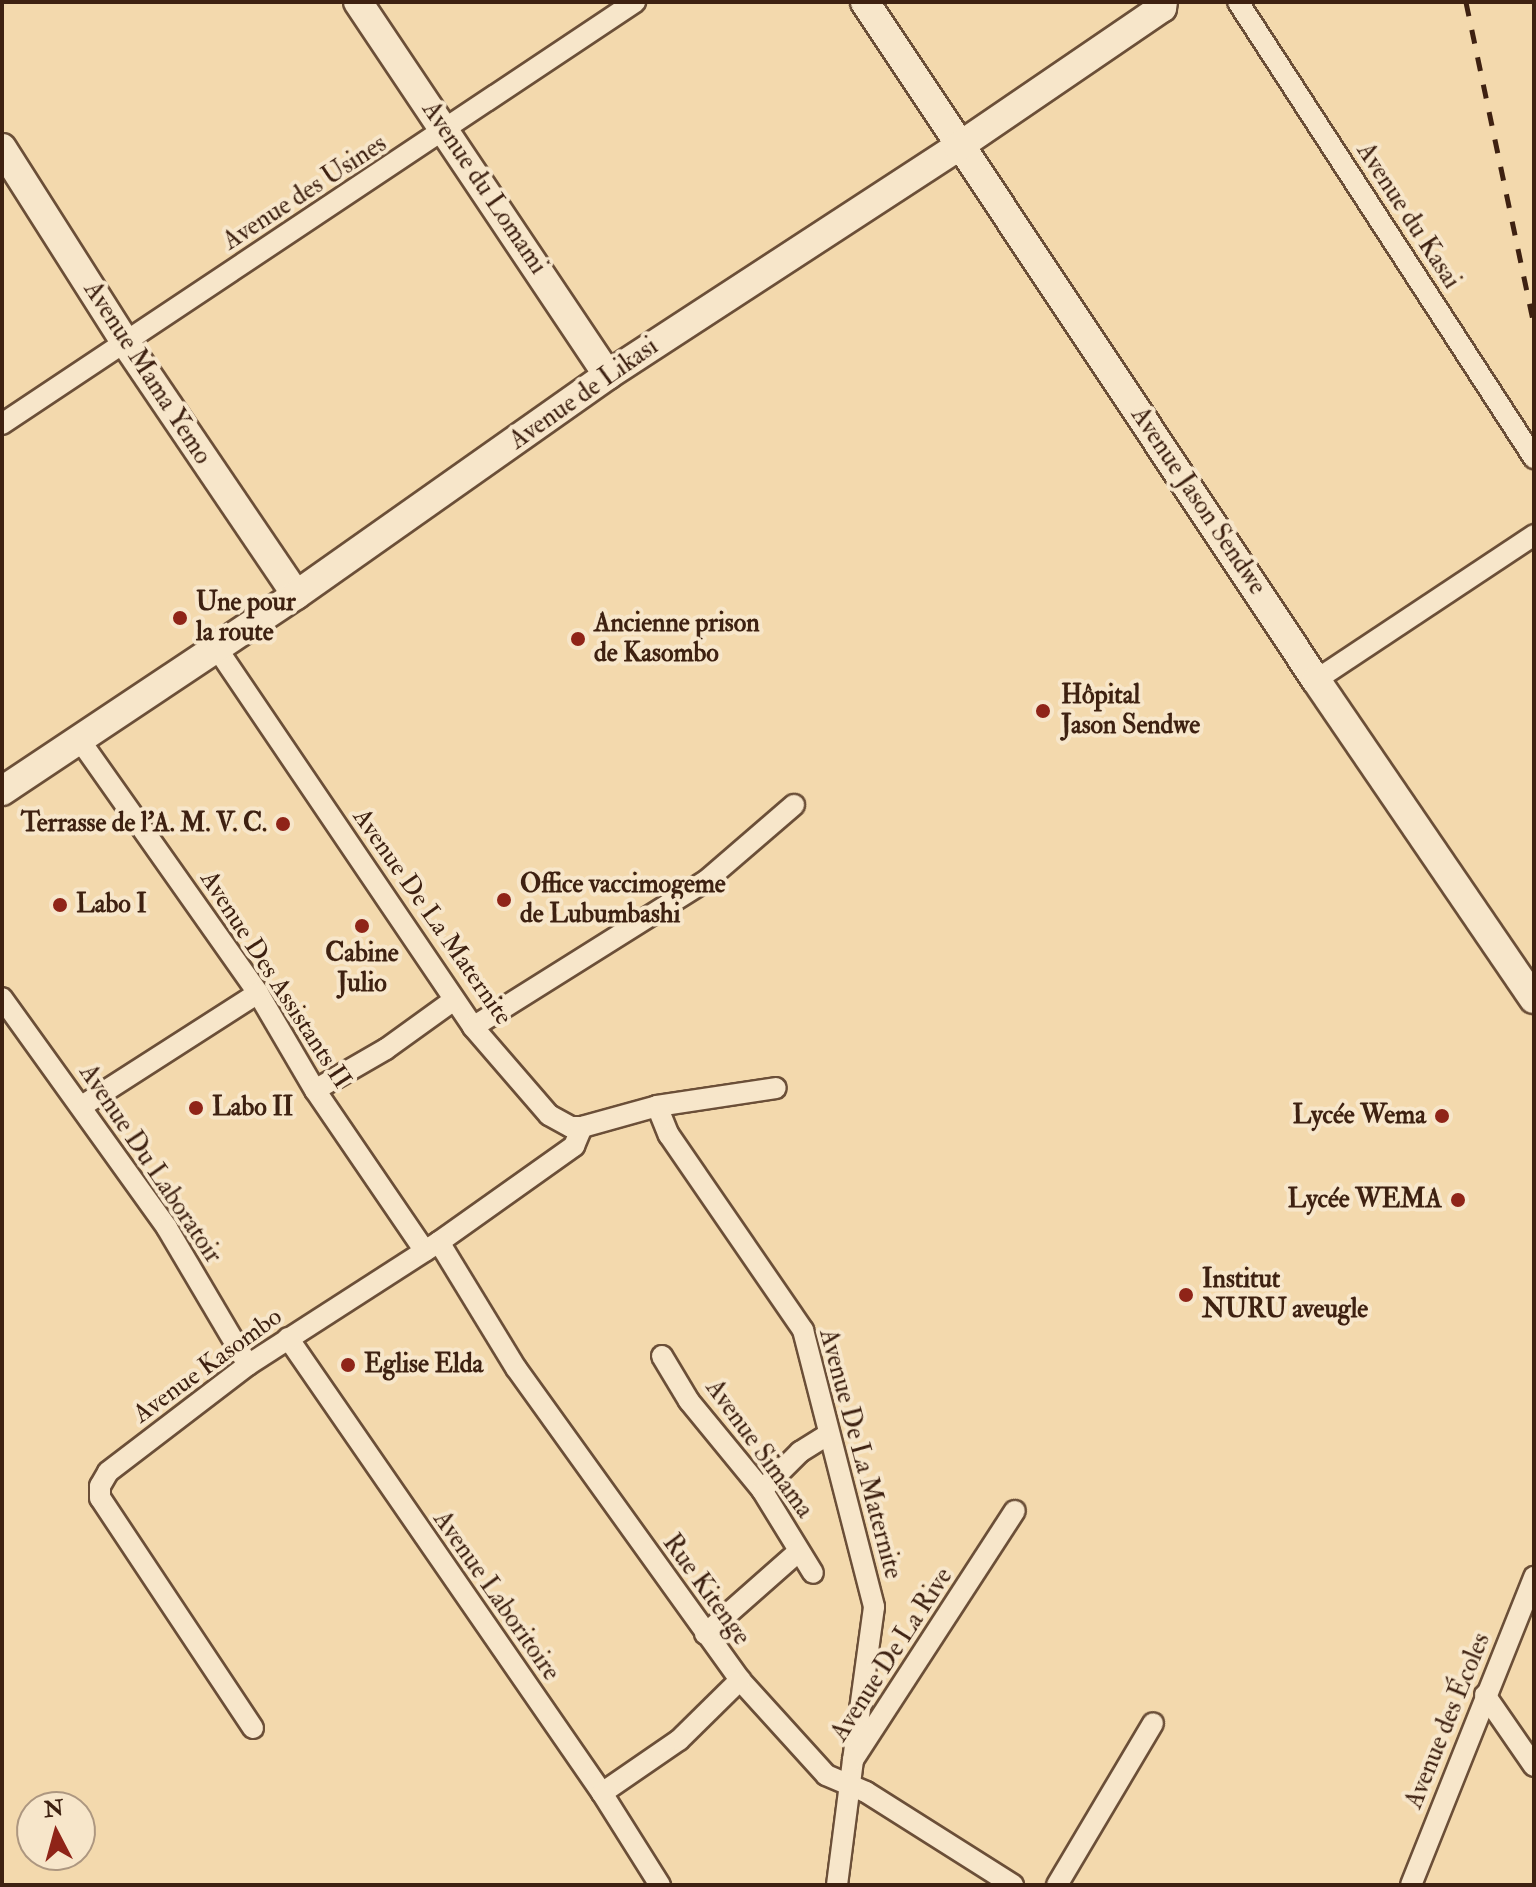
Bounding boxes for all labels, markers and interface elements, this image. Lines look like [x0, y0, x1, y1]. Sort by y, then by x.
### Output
street label: Avenue du Lomami [415, 96, 553, 280]
street label: Avenue des Usines [217, 128, 393, 258]
street label: Avenue du Kasai [1349, 137, 1467, 295]
street label: Avenue Mama Yemo [76, 276, 218, 470]
street label: Avenue de Likasi [504, 331, 664, 457]
street label: Avenue Jason Sendwe [1124, 401, 1272, 601]
place label: Une pour la route [196, 587, 296, 648]
place label: Ancienne prison de Kasombo [594, 608, 760, 670]
marker: Une pour la route [171, 609, 189, 627]
marker: Ancienne prison de Kasombo [569, 630, 587, 648]
place label: Hôpital Jason Sendwe [1061, 680, 1200, 742]
marker: Hôpital Jason Sendwe [1032, 700, 1054, 722]
street label: Avenue De La Maternite [345, 803, 519, 1031]
place label: Terrasse de l'A. M. V. C. [21, 808, 267, 840]
marker: Terrasse de l'A. M. V. C. [274, 815, 292, 833]
street label: Avenue Des Assistants II [193, 865, 357, 1095]
place label: Office vaccimogeme de Lubumbashi [520, 869, 726, 930]
place label: Labo I [76, 889, 147, 921]
marker: Office vaccimogeme de Lubumbashi [495, 891, 513, 909]
marker: Labo I [51, 896, 69, 914]
marker: Cabine Julio [353, 917, 371, 935]
place label: Cabine Julio [325, 938, 399, 1000]
street label: Avenue Du Laboratoir [72, 1059, 228, 1269]
place label: Labo II [212, 1092, 293, 1124]
marker: Labo II [187, 1099, 205, 1117]
place label: Lycée Wema [1292, 1100, 1426, 1132]
marker: Lycée Wema [1433, 1107, 1451, 1125]
place label: Lycée WEMA [1287, 1184, 1442, 1216]
marker: Lycée WEMA [1449, 1191, 1467, 1209]
place label: Institut NURU aveugle [1202, 1264, 1368, 1326]
marker: Institut NURU aveugle [1177, 1286, 1195, 1304]
street label: Avenue Kasombo [127, 1302, 289, 1430]
street label: Avenue De La Maternite [812, 1326, 908, 1582]
place label: Eglise Elda [364, 1349, 483, 1381]
marker: Eglise Elda [339, 1356, 357, 1374]
street label: Avenue Simama [698, 1374, 820, 1524]
street label: Avenue Laboritoire [426, 1505, 566, 1687]
street label: Rue Kitenge [655, 1528, 757, 1652]
street label: Avenue De La Rive [824, 1562, 960, 1748]
street label: Avenue des Écoles [1399, 1629, 1497, 1813]
north arrow [16, 1791, 96, 1871]
text: N [42, 1794, 65, 1824]

